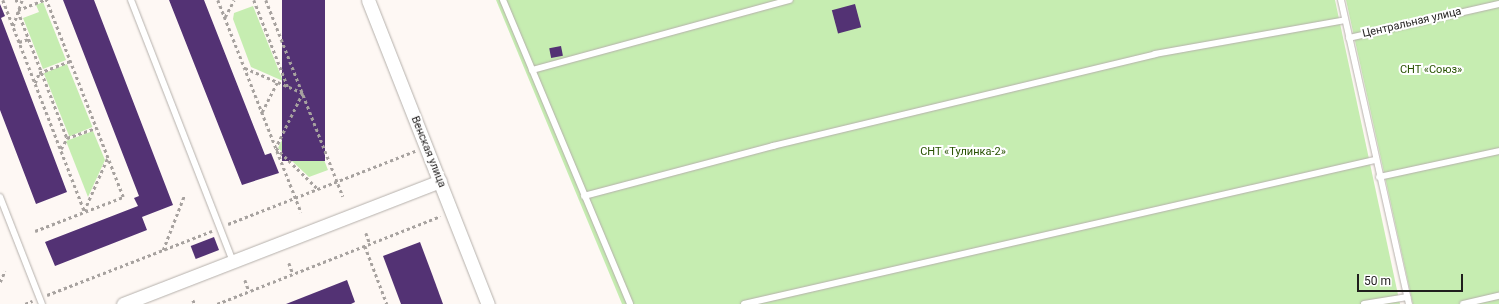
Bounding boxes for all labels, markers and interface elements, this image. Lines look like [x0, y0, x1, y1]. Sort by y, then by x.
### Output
street label: Центральная улица [1361, 5, 1463, 41]
park label: СНТ «Союз» [1400, 63, 1462, 77]
street label: Венская улица [408, 114, 448, 190]
park label: СНТ «Тулинка-2» [920, 145, 1006, 159]
scale bar [1359, 266, 1465, 292]
text: 50 m [1364, 274, 1391, 288]

